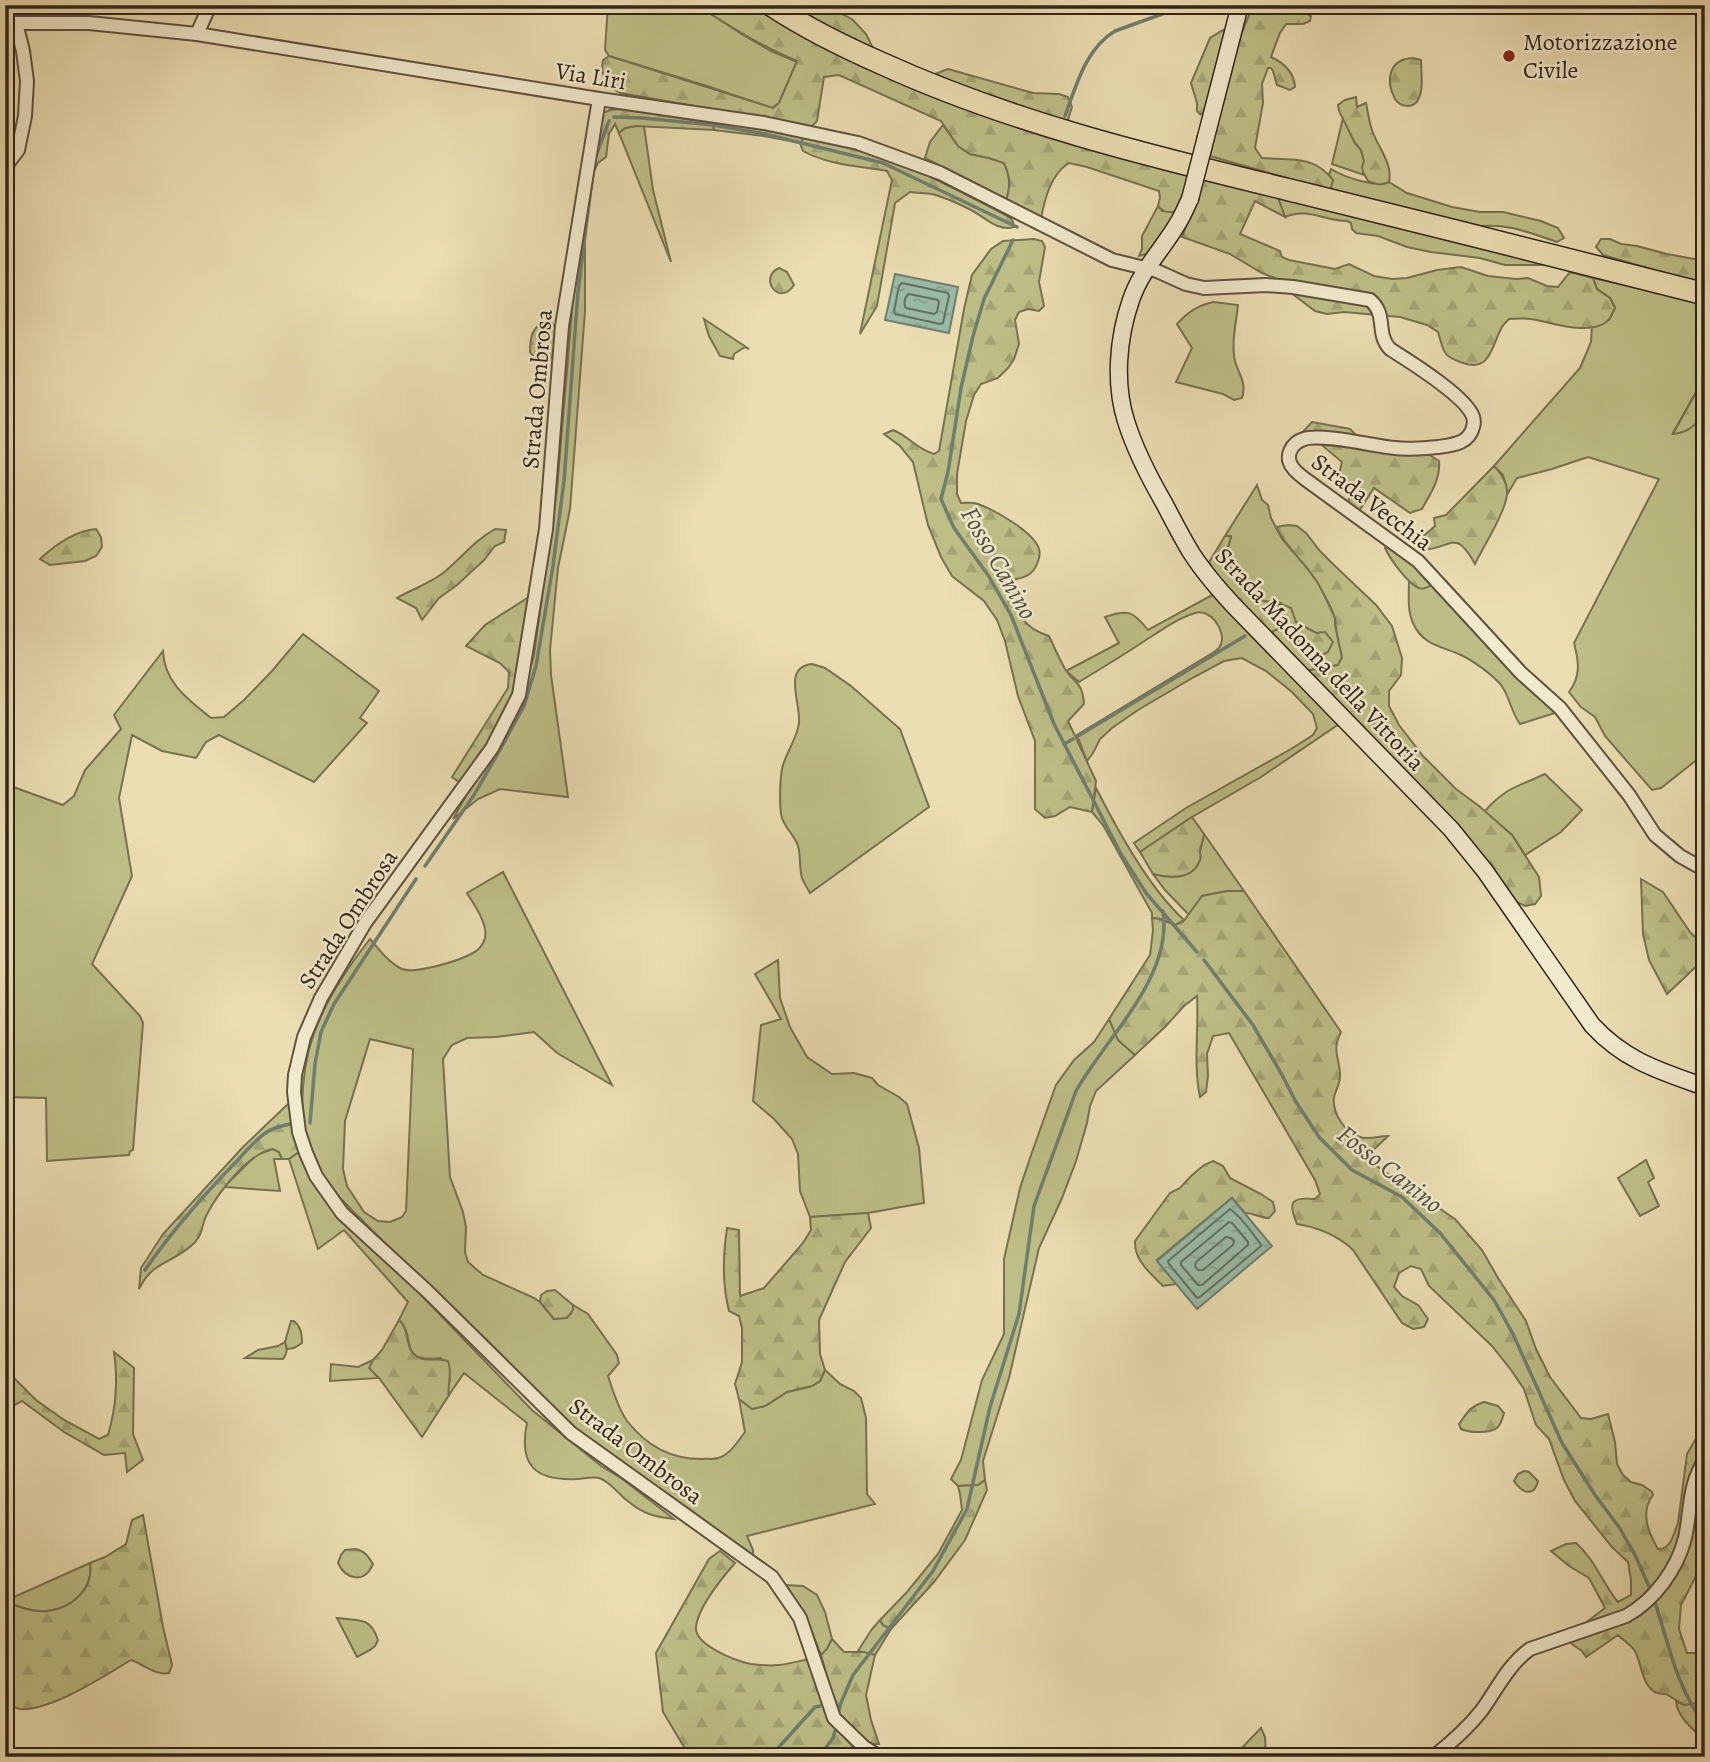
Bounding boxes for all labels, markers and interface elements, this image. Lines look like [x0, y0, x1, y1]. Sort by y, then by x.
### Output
place label: Motorizzazione Civile [1523, 26, 1678, 86]
marker: Motorizzazione Civile [1501, 48, 1517, 64]
street label: Via Liri [552, 54, 629, 97]
street label: Strada Ombrosa [514, 307, 560, 470]
street label: Strada Vecchia [1305, 446, 1440, 559]
water label: Fosso Canino [953, 500, 1045, 626]
street label: Strada Madonna della Vittoria [1208, 540, 1433, 778]
street label: Strada Ombrosa [291, 842, 405, 995]
water label: Fosso Canino [1330, 1117, 1450, 1221]
street label: Strada Ombrosa [562, 1390, 710, 1512]

